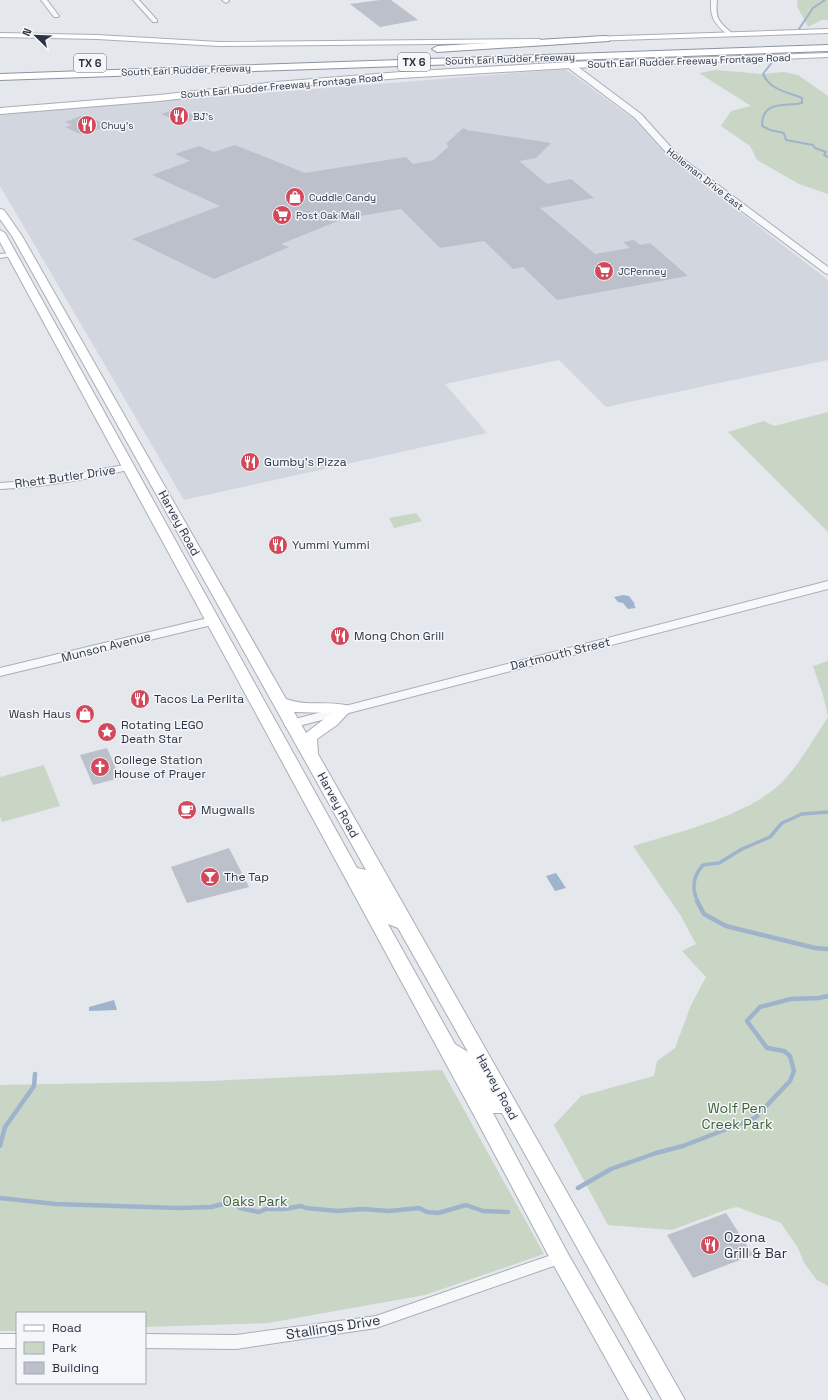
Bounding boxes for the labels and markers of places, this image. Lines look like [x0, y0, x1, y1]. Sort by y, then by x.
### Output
restaurant icon: BJ's [168, 105, 190, 127]
place label: BJ's [193, 110, 213, 123]
restaurant icon: Chuy's [76, 114, 98, 136]
place label: Chuy's [101, 119, 133, 132]
shop icon: Cuddle Candy [284, 186, 306, 208]
place label: Cuddle Candy [309, 191, 376, 204]
supermarket icon: Post Oak Mall [271, 204, 293, 226]
place label: Post Oak Mall [296, 209, 360, 222]
supermarket icon: JCPenney [593, 260, 615, 282]
place label: JCPenney [618, 265, 666, 278]
restaurant icon: Gumby’s Pizza [239, 451, 261, 473]
place label: Gumby’s Pizza [264, 454, 347, 470]
restaurant icon: Yummi Yummi [267, 534, 289, 556]
place label: Yummi Yummi [292, 537, 370, 553]
restaurant icon: Mong Chon Grill [329, 625, 351, 647]
place label: Mong Chon Grill [354, 628, 444, 644]
restaurant icon: Tacos La Perlita [129, 688, 151, 710]
place label: Tacos La Perlita [154, 691, 244, 707]
shop icon: Wash Haus [74, 703, 96, 725]
place label: Wash Haus [9, 706, 71, 722]
place label: Rotating LEGO Death Star [121, 717, 204, 747]
place icon: Rotating LEGO Death Star [96, 721, 118, 743]
place label: College Station House of Prayer [114, 752, 206, 782]
church icon: College Station House of Prayer [89, 756, 111, 778]
cafe icon: Mugwalls [176, 799, 198, 821]
place label: Mugwalls [201, 802, 255, 818]
bar icon: The Tap [199, 866, 221, 888]
place label: The Tap [224, 869, 269, 885]
place label: Ozona Grill & Bar [724, 1228, 787, 1262]
restaurant icon: Ozona Grill & Bar [699, 1234, 721, 1256]

